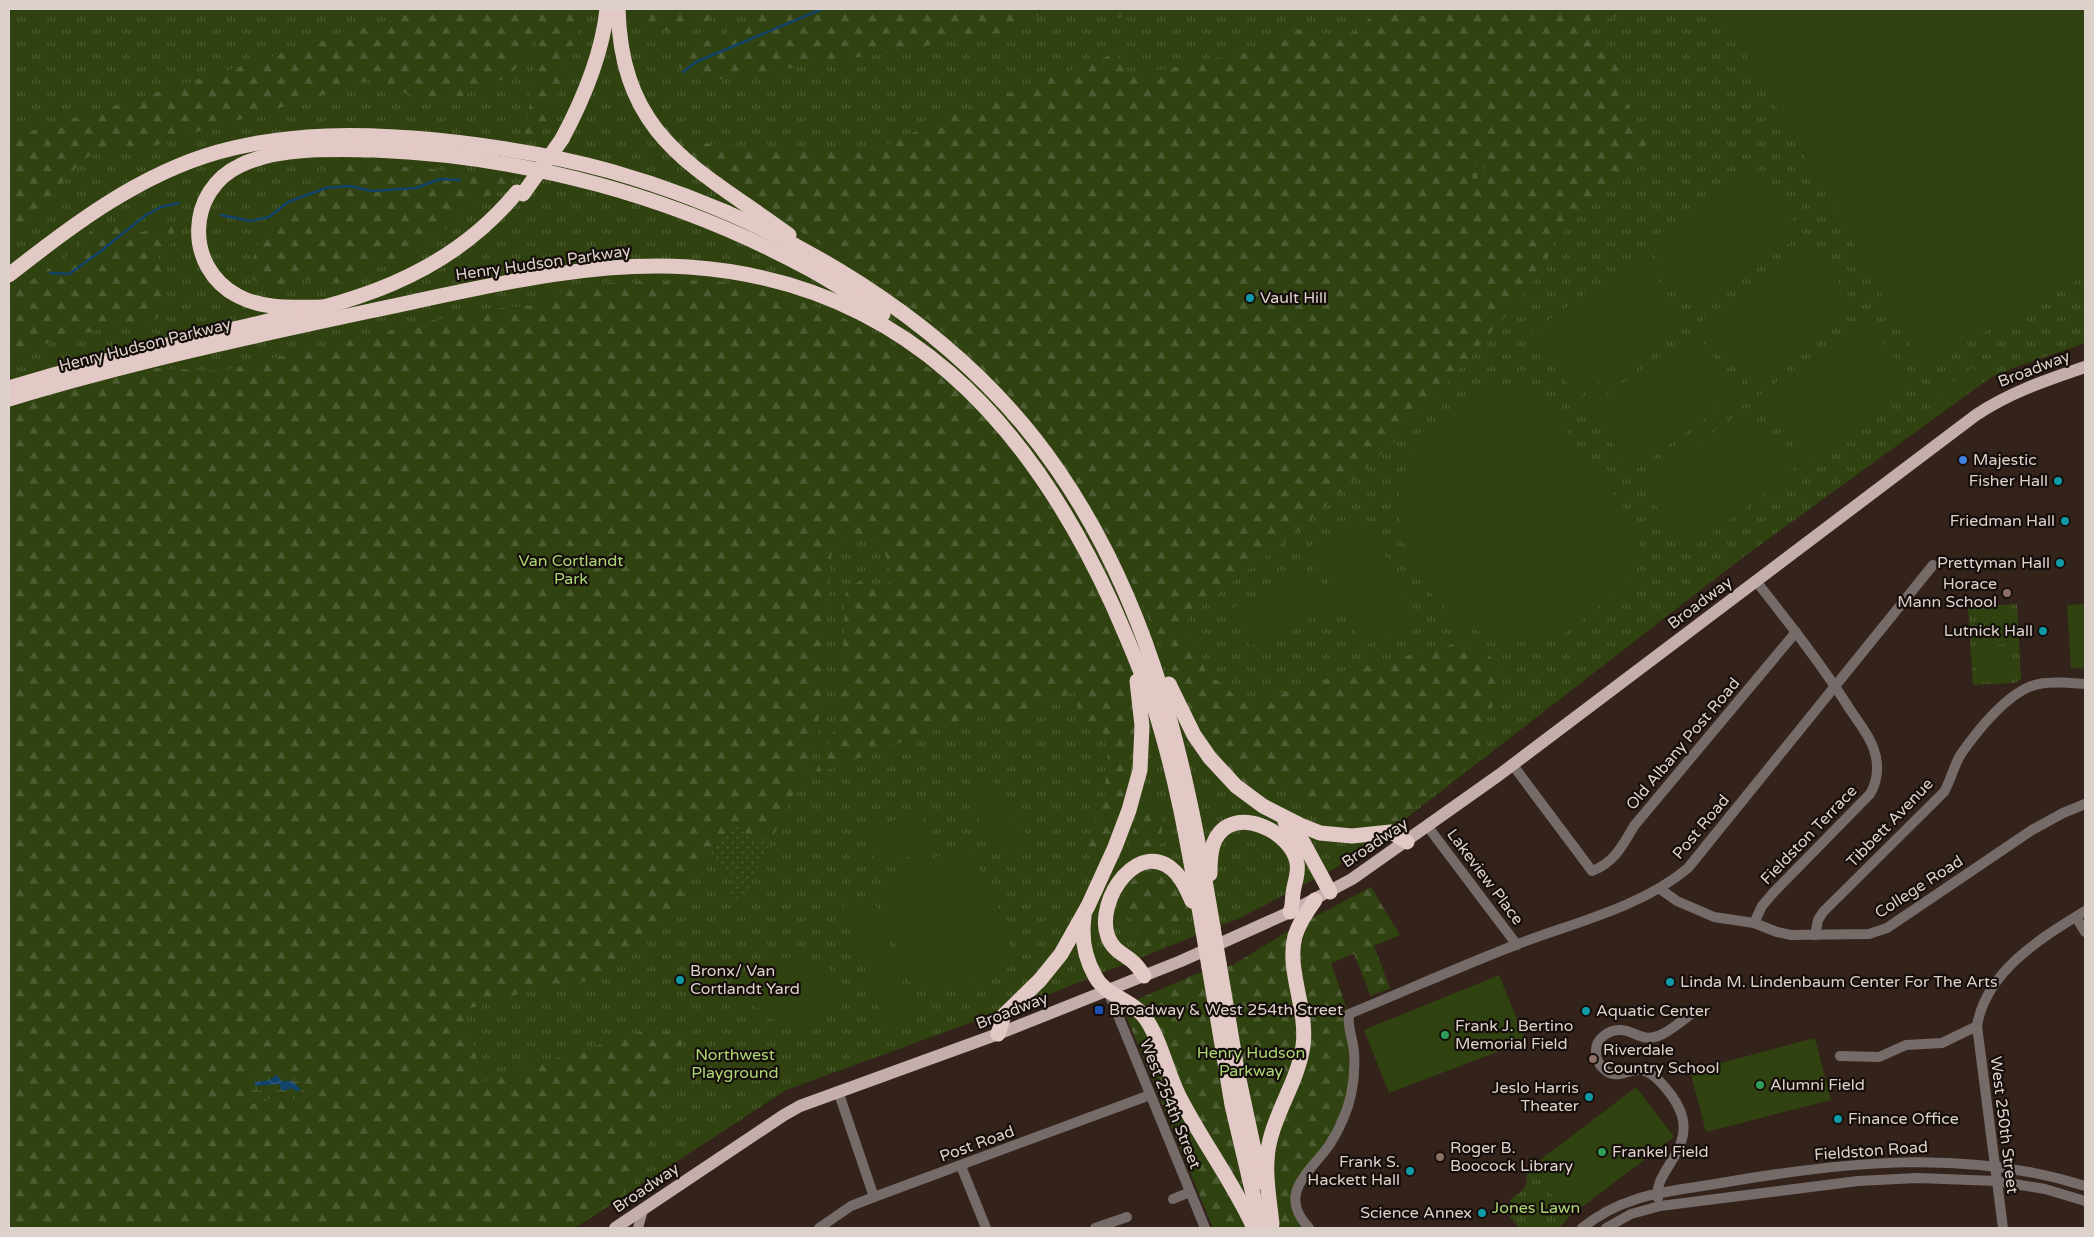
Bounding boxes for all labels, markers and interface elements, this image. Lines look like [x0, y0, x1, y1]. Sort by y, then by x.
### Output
street label: Henry Hudson Parkway [454, 241, 632, 285]
place label: Vault Hill [1260, 288, 1327, 308]
marker: Vault Hill [1244, 292, 1256, 304]
street label: Henry Hudson Parkway [57, 314, 234, 376]
street label: Broadway [1995, 346, 2073, 392]
place label: Majestic [1973, 450, 2037, 470]
marker: Majestic [1957, 454, 1969, 466]
place label: Fisher Hall [1969, 471, 2048, 491]
marker: Fisher Hall [2052, 475, 2064, 487]
place label: Friedman Hall [1950, 511, 2055, 531]
marker: Friedman Hall [2059, 515, 2071, 527]
park label: Van Cortlandt Park [519, 551, 623, 589]
place label: Prettyman Hall [1937, 553, 2050, 573]
marker: Prettyman Hall [2054, 557, 2066, 569]
street label: Broadway [1664, 572, 1737, 634]
place label: Horace Mann School [1897, 574, 1997, 612]
marker: Horace Mann School [2001, 587, 2013, 599]
place label: Lutnick Hall [1944, 621, 2033, 641]
marker: Lutnick Hall [2037, 625, 2049, 637]
street label: Old Albany Post Road [1622, 674, 1744, 814]
street label: Tibbett Avenue [1842, 774, 1938, 872]
street label: Fieldston Terrace [1756, 781, 1862, 889]
street label: Post Road [1668, 791, 1734, 863]
street label: Broadway [1338, 813, 1412, 872]
street label: Lakeview Place [1442, 825, 1528, 929]
street label: College Road [1871, 851, 1967, 923]
place label: Bronx/ Van Cortlandt Yard [690, 961, 800, 999]
place label: Linda M. Lindenbaum Center For The Arts [1680, 972, 1998, 992]
marker: Bronx/ Van Cortlandt Yard [674, 974, 686, 986]
marker: Linda M. Lindenbaum Center For The Arts [1664, 976, 1676, 988]
street label: Broadway [973, 988, 1051, 1034]
place label: Broadway & West 254th Street [1109, 1000, 1343, 1020]
place label: Aquatic Center [1596, 1001, 1711, 1021]
marker: Broadway & West 254th Street [1093, 1004, 1105, 1016]
marker: Aquatic Center [1580, 1005, 1592, 1017]
place label: Frank J. Bertino Memorial Field [1455, 1016, 1574, 1054]
marker: Frank J. Bertino Memorial Field [1439, 1029, 1451, 1041]
street label: West 254th Street [1135, 1036, 1205, 1172]
place label: Riverdale Country School [1603, 1040, 1719, 1078]
park label: Henry Hudson Parkway [1197, 1043, 1305, 1081]
park label: Northwest Playground [691, 1045, 779, 1083]
marker: Riverdale Country School [1587, 1053, 1599, 1065]
street label: West 250th Street [1986, 1055, 2022, 1195]
place label: Alumni Field [1770, 1075, 1865, 1095]
place label: Jeslo Harris Theater [1492, 1078, 1580, 1116]
marker: Alumni Field [1754, 1079, 1766, 1091]
marker: Jeslo Harris Theater [1583, 1091, 1595, 1103]
place label: Finance Office [1848, 1109, 1959, 1129]
marker: Finance Office [1832, 1113, 1844, 1125]
street label: Post Road [937, 1121, 1017, 1167]
street label: Fieldston Road [1813, 1137, 1929, 1165]
place label: Roger B. Boocock Library [1450, 1138, 1574, 1176]
place label: Frankel Field [1612, 1142, 1709, 1162]
marker: Frankel Field [1596, 1146, 1608, 1158]
marker: Roger B. Boocock Library [1434, 1151, 1446, 1163]
place label: Frank S. Hackett Hall [1307, 1152, 1400, 1190]
street label: Broadway [609, 1158, 683, 1217]
marker: Frank S. Hackett Hall [1404, 1165, 1416, 1177]
park label: Jones Lawn [1492, 1198, 1580, 1218]
place label: Science Annex [1360, 1203, 1472, 1223]
marker: Science Annex [1476, 1207, 1488, 1219]

